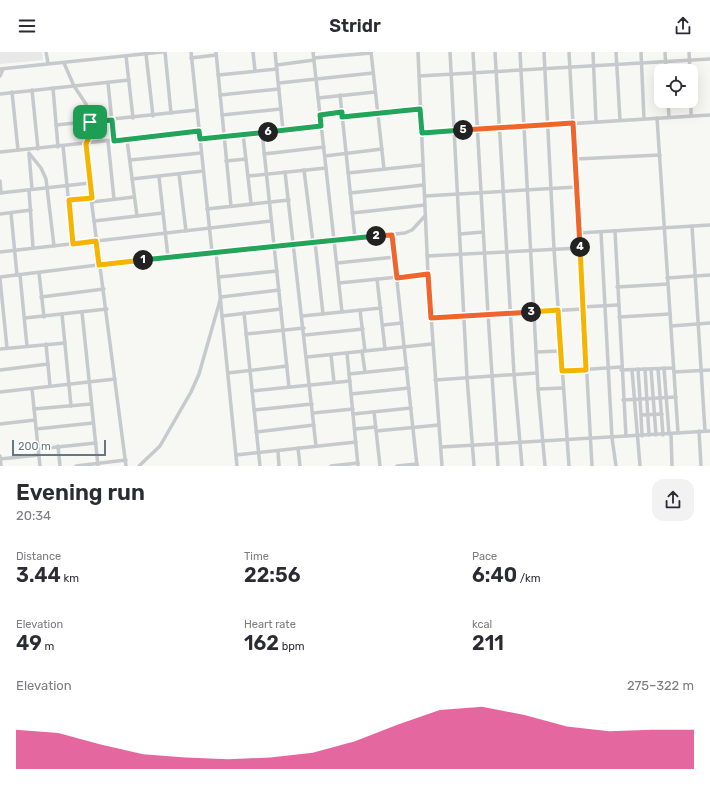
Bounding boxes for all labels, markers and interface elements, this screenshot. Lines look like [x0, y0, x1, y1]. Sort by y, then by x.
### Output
icon: menu [16, 15, 38, 37]
text: Stridr [329, 15, 381, 37]
icon: share [672, 15, 694, 37]
map controls [654, 64, 698, 108]
button: locate [654, 64, 698, 108]
pin [73, 105, 107, 139]
icon: arrive [79, 111, 101, 133]
pin: 5 [453, 120, 473, 140]
pin: 6 [258, 122, 278, 142]
text: 5 [459, 123, 467, 136]
text: 6 [264, 125, 272, 138]
pin: 2 [366, 226, 386, 246]
text: 2 [372, 229, 380, 242]
pin: 4 [570, 237, 590, 257]
text: 4 [576, 240, 584, 253]
pin: 1 [133, 250, 153, 270]
text: 1 [140, 253, 146, 266]
pin: 3 [521, 302, 541, 322]
text: 3 [527, 305, 535, 318]
scale bar [12, 438, 106, 457]
text: 200 m [18, 440, 51, 453]
text: Evening run [16, 479, 145, 506]
button: share [652, 479, 694, 521]
text: 20:34 [16, 508, 51, 523]
text: Distance [16, 550, 61, 563]
text: Time [244, 550, 269, 563]
text: Pace [472, 550, 497, 563]
text: 3.44 [16, 563, 61, 587]
text: 22:56 [244, 563, 300, 587]
text: 6:40 [472, 563, 517, 587]
text: km [61, 572, 79, 585]
text: /km [517, 572, 541, 585]
text: Elevation [16, 618, 63, 631]
text: Heart rate [244, 618, 296, 631]
text: kcal [472, 618, 492, 631]
text: 49 [16, 631, 42, 655]
text: 162 [244, 631, 279, 655]
text: 211 [472, 631, 504, 655]
text: m [42, 640, 54, 653]
text: bpm [279, 640, 305, 653]
text: Elevation [16, 678, 72, 693]
text: 275–322 m [627, 678, 694, 693]

